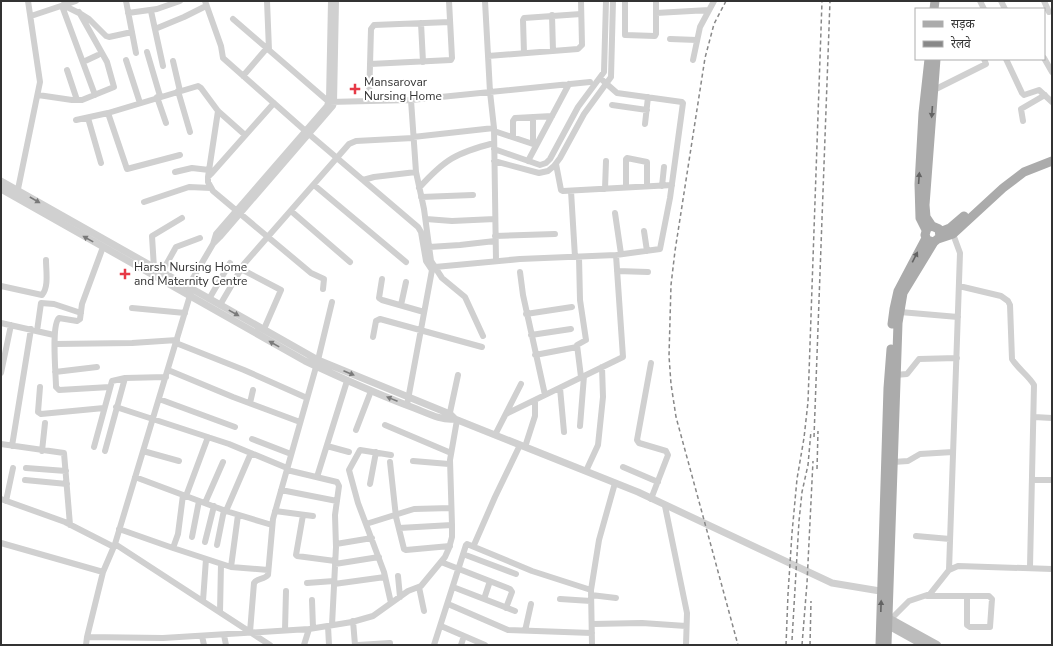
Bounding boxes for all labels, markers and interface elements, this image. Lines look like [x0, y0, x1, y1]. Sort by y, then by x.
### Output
legend [915, 8, 1045, 60]
text: सड़क [951, 16, 976, 32]
text: रेलवे [951, 36, 971, 52]
place label: Mansarovar Nursing Home [364, 74, 442, 104]
marker: Mansarovar Nursing Home [349, 83, 361, 95]
one-way arrow [929, 106, 936, 118]
one-way arrow [916, 172, 923, 184]
one-way arrow [29, 197, 41, 204]
one-way arrow [82, 235, 94, 242]
one-way arrow [912, 251, 919, 263]
place label: Harsh Nursing Home and Maternity Centre [134, 259, 248, 289]
marker: Harsh Nursing Home and Maternity Centre [119, 268, 131, 280]
one-way arrow [228, 309, 239, 316]
one-way arrow [269, 341, 280, 347]
one-way arrow [343, 370, 355, 376]
one-way arrow [387, 396, 398, 402]
one-way arrow [878, 599, 884, 612]

